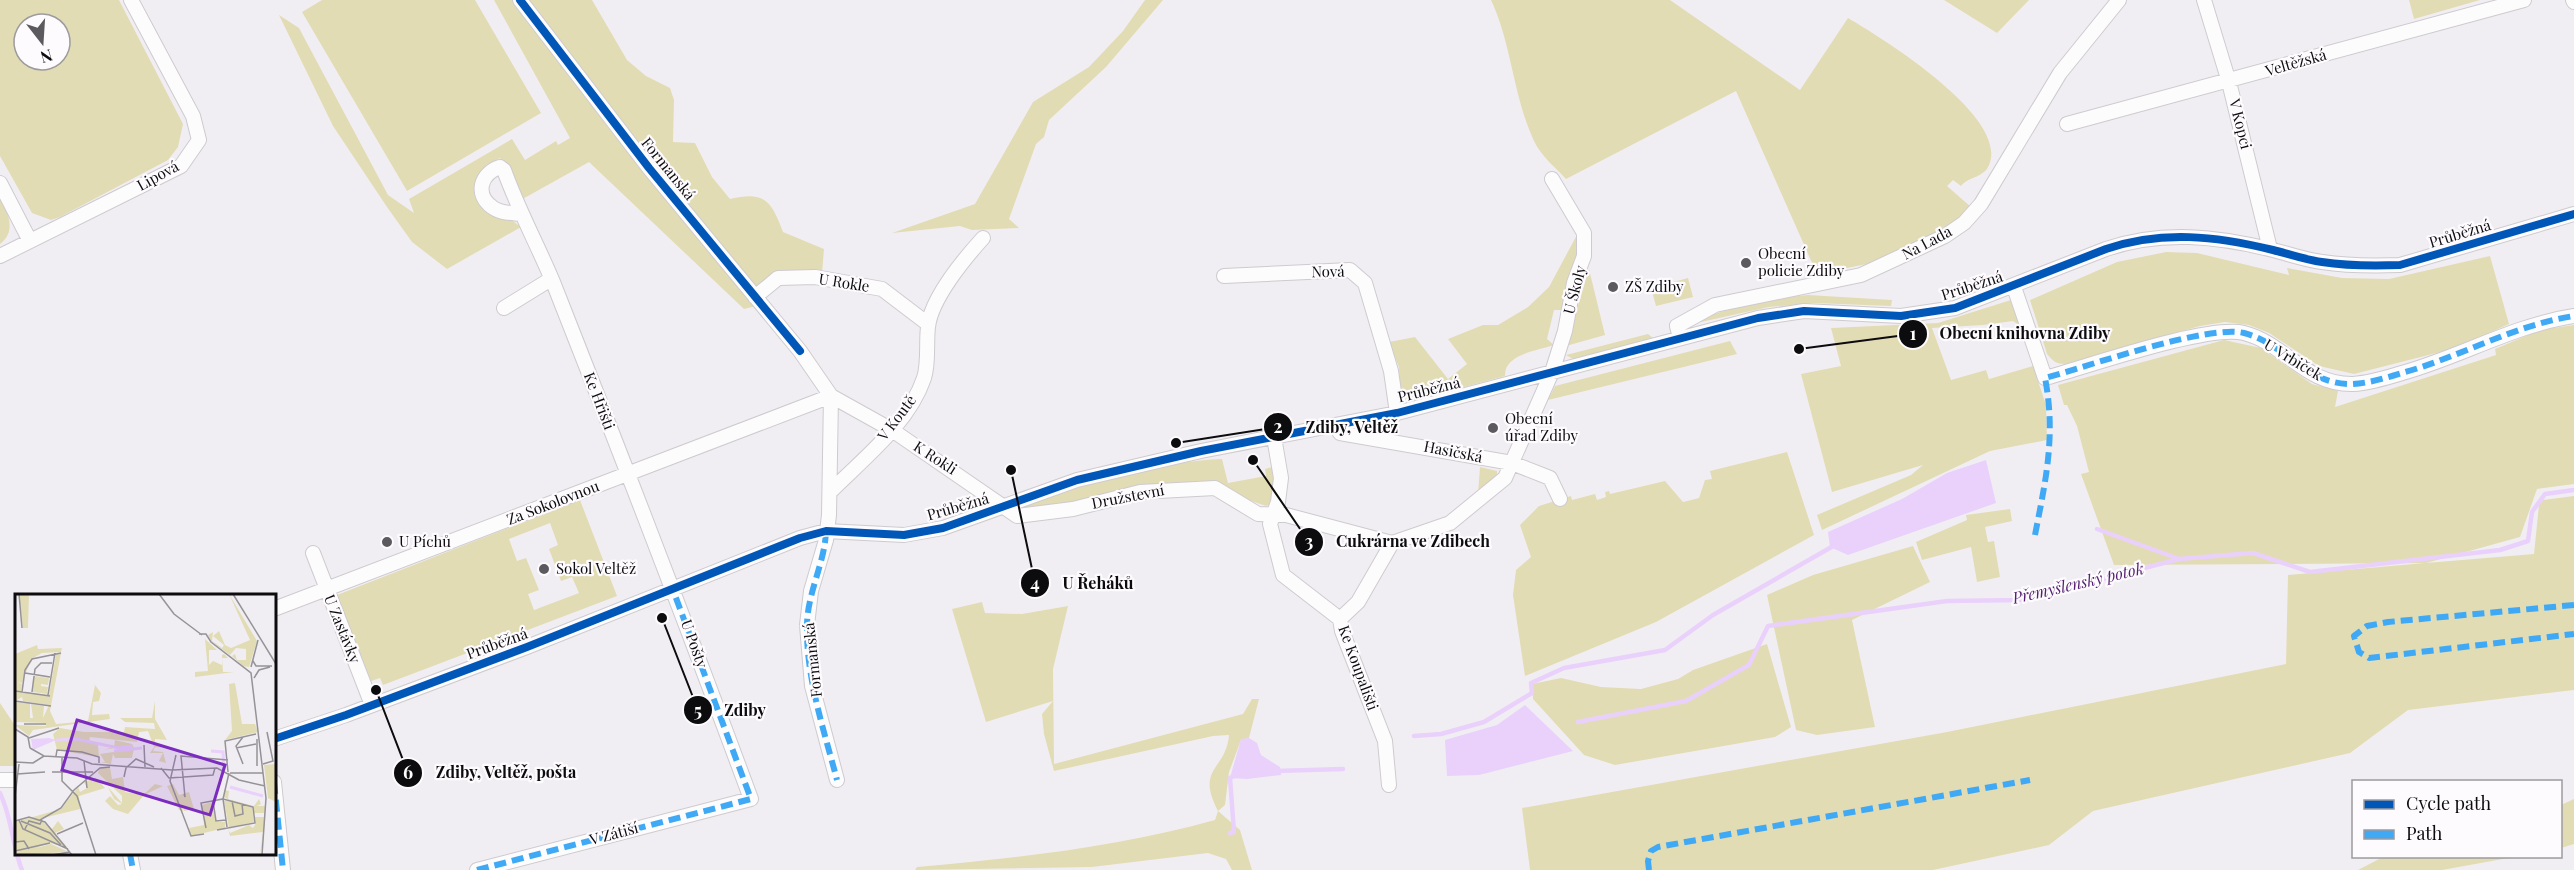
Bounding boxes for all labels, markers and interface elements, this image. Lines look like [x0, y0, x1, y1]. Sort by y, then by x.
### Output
north arrow [12, 12, 72, 72]
street label: Veltěžská [2262, 44, 2329, 81]
text: N [38, 45, 55, 69]
street label: V Kopci [2225, 96, 2257, 152]
street label: Formanská [637, 133, 701, 204]
street label: Lipová [133, 155, 182, 195]
street label: Průběžná [2426, 214, 2494, 252]
street label: Na Lada [1898, 220, 1955, 264]
place label: Obecní policie Zdiby [1758, 243, 1845, 280]
marker: Obecní policie Zdiby [1739, 256, 1753, 270]
street label: Nová [1311, 261, 1345, 281]
street label: U Školy [1558, 263, 1590, 316]
street label: Průběžná [1938, 266, 2006, 304]
street label: U Rokle [817, 268, 871, 296]
place label: ZŠ Zdiby [1625, 276, 1684, 296]
marker: ZŠ Zdiby [1606, 280, 1620, 294]
callout: Obecní knihovna Zdiby [1898, 317, 2123, 351]
text: 1 [1910, 321, 1917, 345]
text: Obecní knihovna Zdiby [1940, 322, 2111, 343]
street label: U Vrbiček [2261, 334, 2327, 385]
street label: Ke Hřišti [580, 369, 620, 433]
street label: Průběžná [1395, 371, 1463, 406]
street label: V Koutě [872, 390, 920, 445]
place label: Obecní úřad Zdiby [1505, 408, 1579, 445]
callout: Zdiby, Veltěž [1263, 410, 1410, 444]
text: 2 [1273, 414, 1283, 438]
text: Zdiby, Veltěž [1306, 416, 1399, 437]
marker: Obecní úřad Zdiby [1486, 421, 1500, 435]
street label: K Rokli [910, 436, 962, 479]
street label: Hasičská [1422, 436, 1485, 467]
street label: Za Sokolovnou [504, 475, 602, 529]
street label: Družstevní [1090, 479, 1166, 513]
street label: Průběžná [924, 487, 992, 524]
callout: Cukrárna ve Zdibech [1294, 525, 1502, 559]
text: 3 [1305, 529, 1314, 553]
text: Cukrárna ve Zdibech [1336, 530, 1490, 551]
place label: U Píchů [399, 531, 451, 551]
marker: U Píchů [380, 535, 394, 549]
water label: Přemyšlenský potok [2009, 557, 2146, 608]
place label: Sokol Veltěž [556, 558, 636, 578]
marker: Sokol Veltěž [537, 562, 551, 576]
callout: U Řeháků [1020, 566, 1145, 600]
text: 4 [1030, 571, 1040, 595]
text: U Řeháků [1063, 572, 1134, 593]
street label: U Zastávky [320, 591, 366, 666]
inset map [15, 594, 276, 855]
street label: U Pošty [677, 617, 713, 671]
street label: Formanská [798, 621, 826, 698]
street label: Ke Koupališti [1334, 622, 1384, 714]
street label: Průběžná [463, 623, 531, 663]
callout: Zdiby [683, 693, 778, 727]
text: 5 [694, 698, 702, 722]
text: Zdiby [724, 699, 767, 720]
callout: Zdiby, Veltěž, pošta [393, 756, 588, 790]
text: 6 [403, 760, 413, 784]
text: Zdiby, Veltěž, pošta [436, 761, 577, 782]
legend [2352, 780, 2562, 858]
text: Cycle path [2406, 791, 2491, 815]
street label: V Zátiší [586, 817, 641, 849]
text: Path [2406, 821, 2443, 845]

